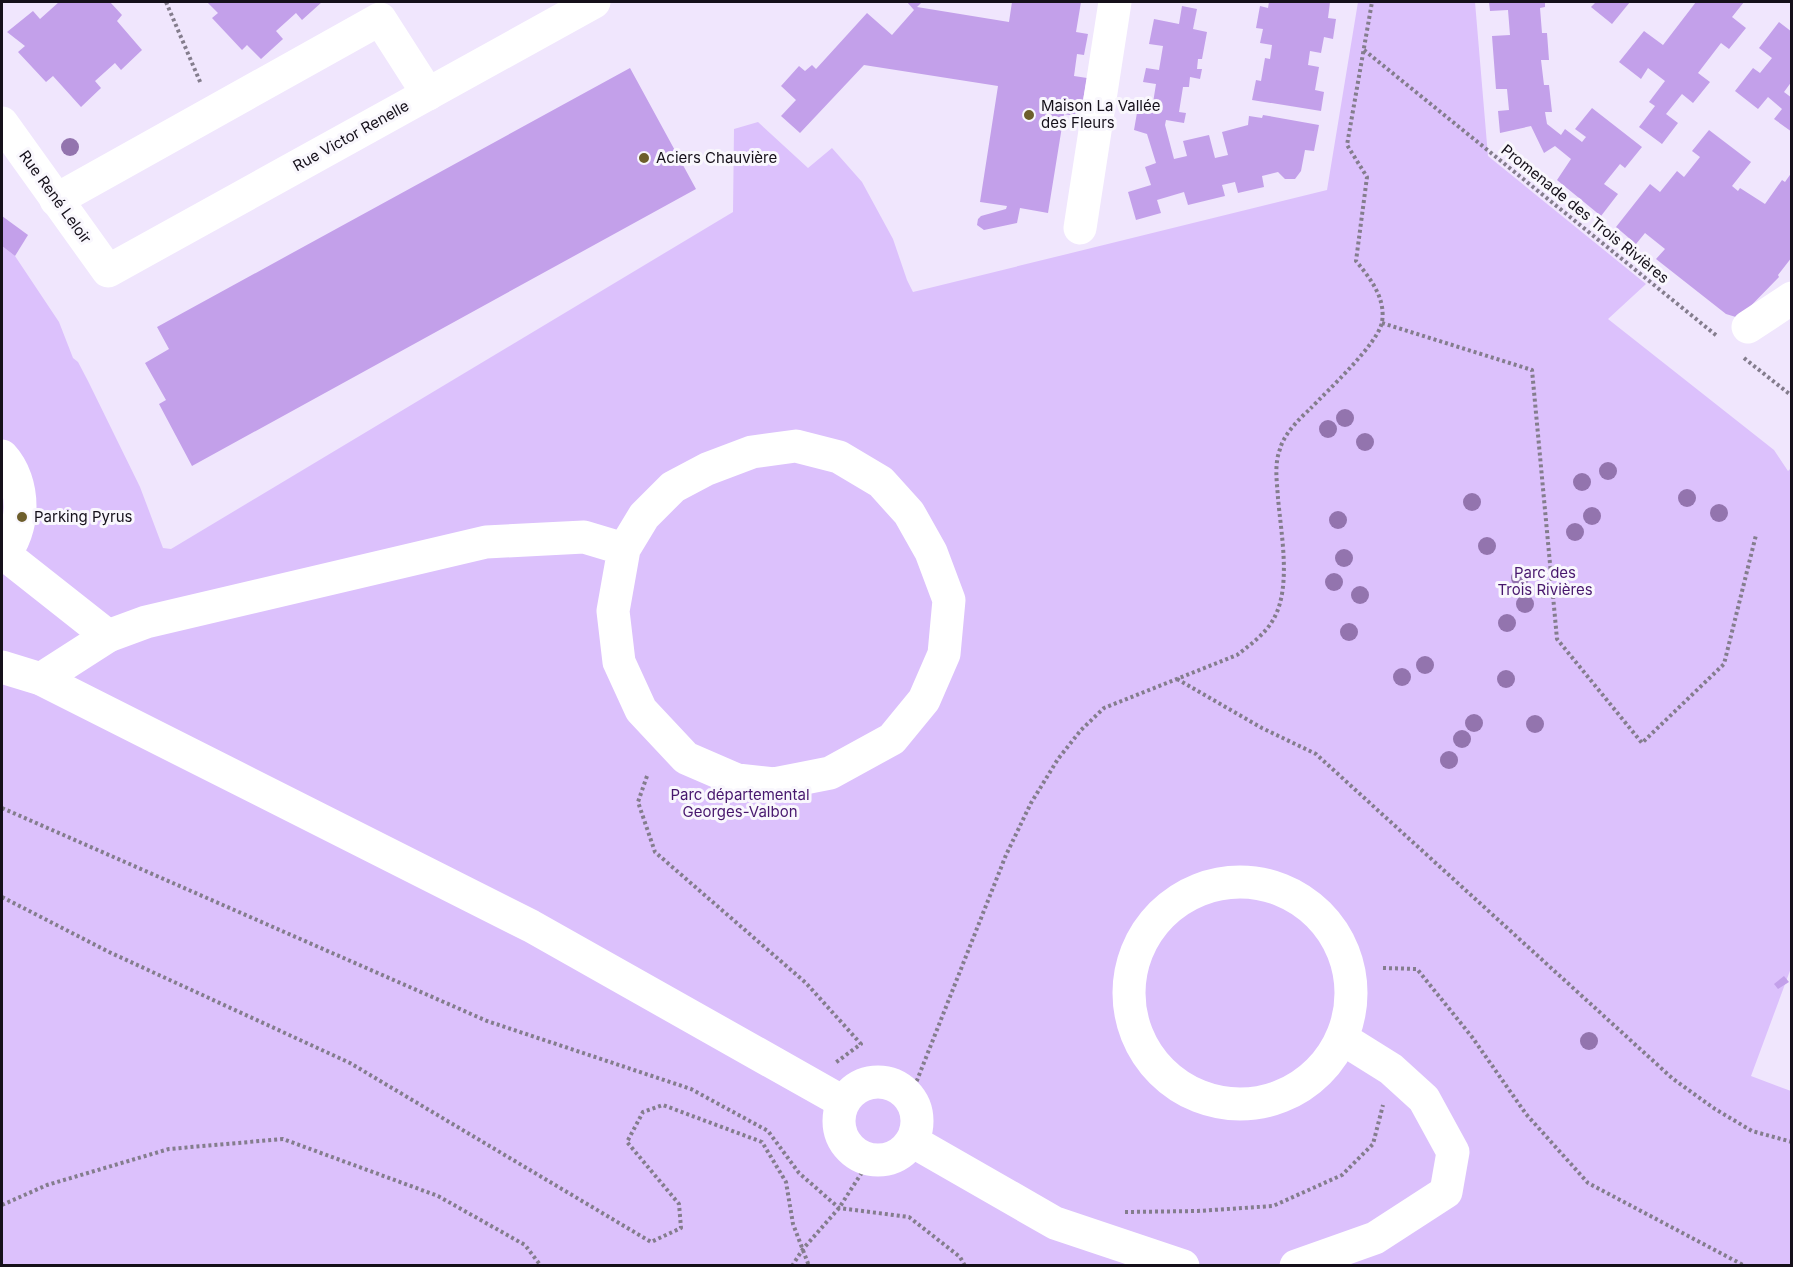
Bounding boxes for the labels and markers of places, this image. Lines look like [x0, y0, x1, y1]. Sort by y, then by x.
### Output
place label: Maison La Vallée des Fleurs [1041, 96, 1161, 132]
marker: Maison La Vallée des Fleurs [1022, 108, 1036, 122]
place label: Aciers Chauvière [656, 148, 777, 167]
marker: Aciers Chauvière [637, 151, 651, 165]
place label: Parking Pyrus [34, 507, 133, 526]
marker: Parking Pyrus [15, 510, 29, 524]

